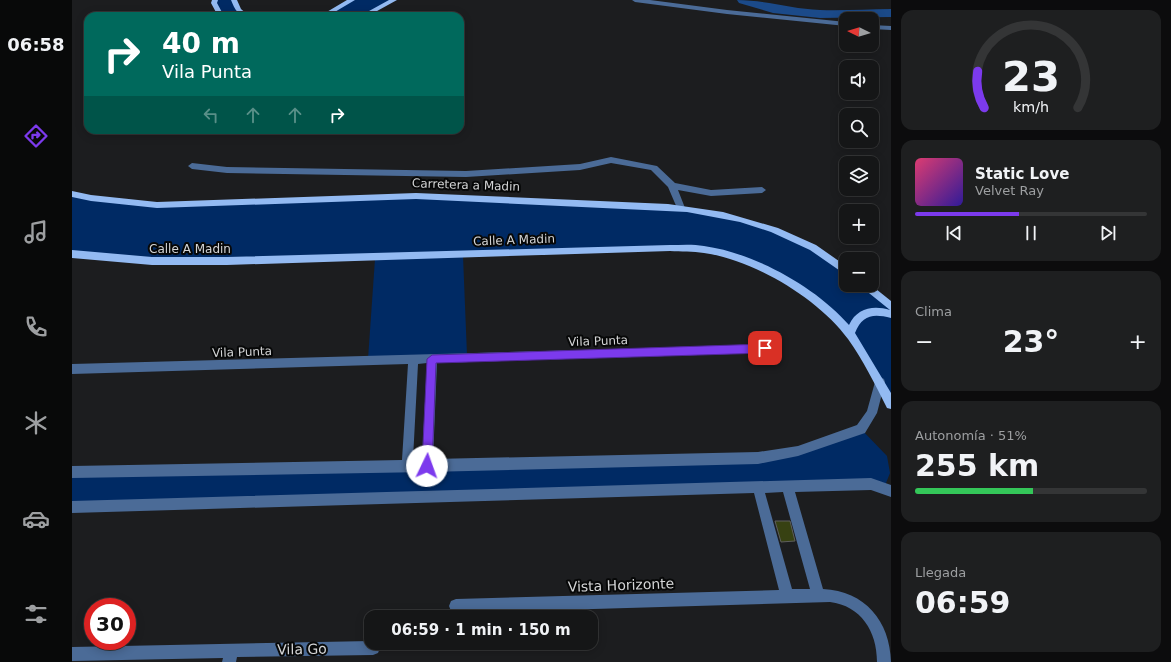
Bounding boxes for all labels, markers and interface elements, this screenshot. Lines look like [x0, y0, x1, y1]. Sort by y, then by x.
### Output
north arrow [839, 12, 879, 52]
map controls [839, 12, 879, 292]
text: 40 m [162, 27, 240, 60]
icon: right [96, 28, 148, 80]
text: 06:58 [7, 34, 65, 55]
text: 23 [1002, 52, 1060, 101]
button: sound [839, 60, 879, 100]
text: Vila Punta [162, 61, 252, 82]
text: km/h [1013, 99, 1049, 115]
icon: left [200, 104, 222, 126]
icon: ahead [242, 104, 264, 126]
icon: ahead [284, 104, 306, 126]
icon: right [326, 104, 348, 126]
button: search [839, 108, 879, 148]
icon: directions [22, 122, 50, 150]
button: layers [839, 156, 879, 196]
text: Static Love [975, 165, 1069, 183]
street label: Carretera a Madin [412, 176, 520, 194]
text: Velvet Ray [975, 183, 1044, 198]
button: + [839, 204, 879, 244]
icon: music [22, 218, 50, 246]
icon: previous [943, 222, 965, 244]
icon: pause [1020, 222, 1042, 244]
icon: next [1097, 222, 1119, 244]
street label: Calle A Madin [473, 232, 555, 248]
street label: Calle A Madin [149, 242, 231, 256]
button: − [839, 252, 879, 292]
text: Clima [915, 304, 952, 319]
icon: phone [22, 313, 50, 341]
text: 23° [1003, 324, 1059, 359]
text: − [915, 329, 933, 354]
text: + [1129, 329, 1147, 354]
pin [748, 331, 782, 365]
street label: Vila Punta [568, 333, 628, 349]
icon: arrive [754, 337, 776, 359]
street label: Vila Punta [212, 344, 272, 360]
icon: climate [22, 409, 50, 437]
text: Autonomía · 51% [915, 428, 1027, 443]
position arrow [406, 445, 448, 487]
text: 255 km [915, 448, 1039, 483]
icon: car [22, 505, 50, 533]
text: Llegada [915, 565, 966, 580]
street label: Vista Horizonte [567, 575, 675, 595]
text: 06:59 [915, 585, 1011, 620]
speed limit sign: 30 [84, 598, 136, 650]
icon: filters [22, 600, 50, 628]
text: 06:59 · 1 min · 150 m [391, 621, 571, 639]
street label: Vila Go [277, 641, 327, 657]

